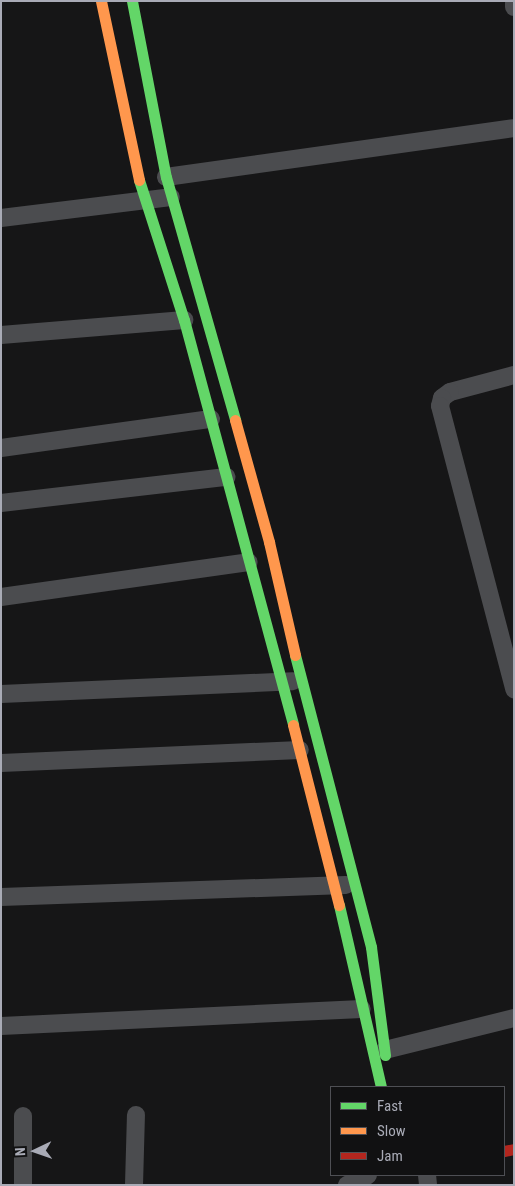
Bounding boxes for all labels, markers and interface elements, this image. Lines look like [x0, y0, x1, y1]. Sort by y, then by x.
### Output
legend [330, 1086, 505, 1176]
text: Fast [377, 1097, 402, 1115]
text: Slow [377, 1122, 406, 1140]
north arrow [10, 1126, 60, 1176]
text: N [12, 1147, 28, 1156]
text: Jam [377, 1147, 403, 1165]

